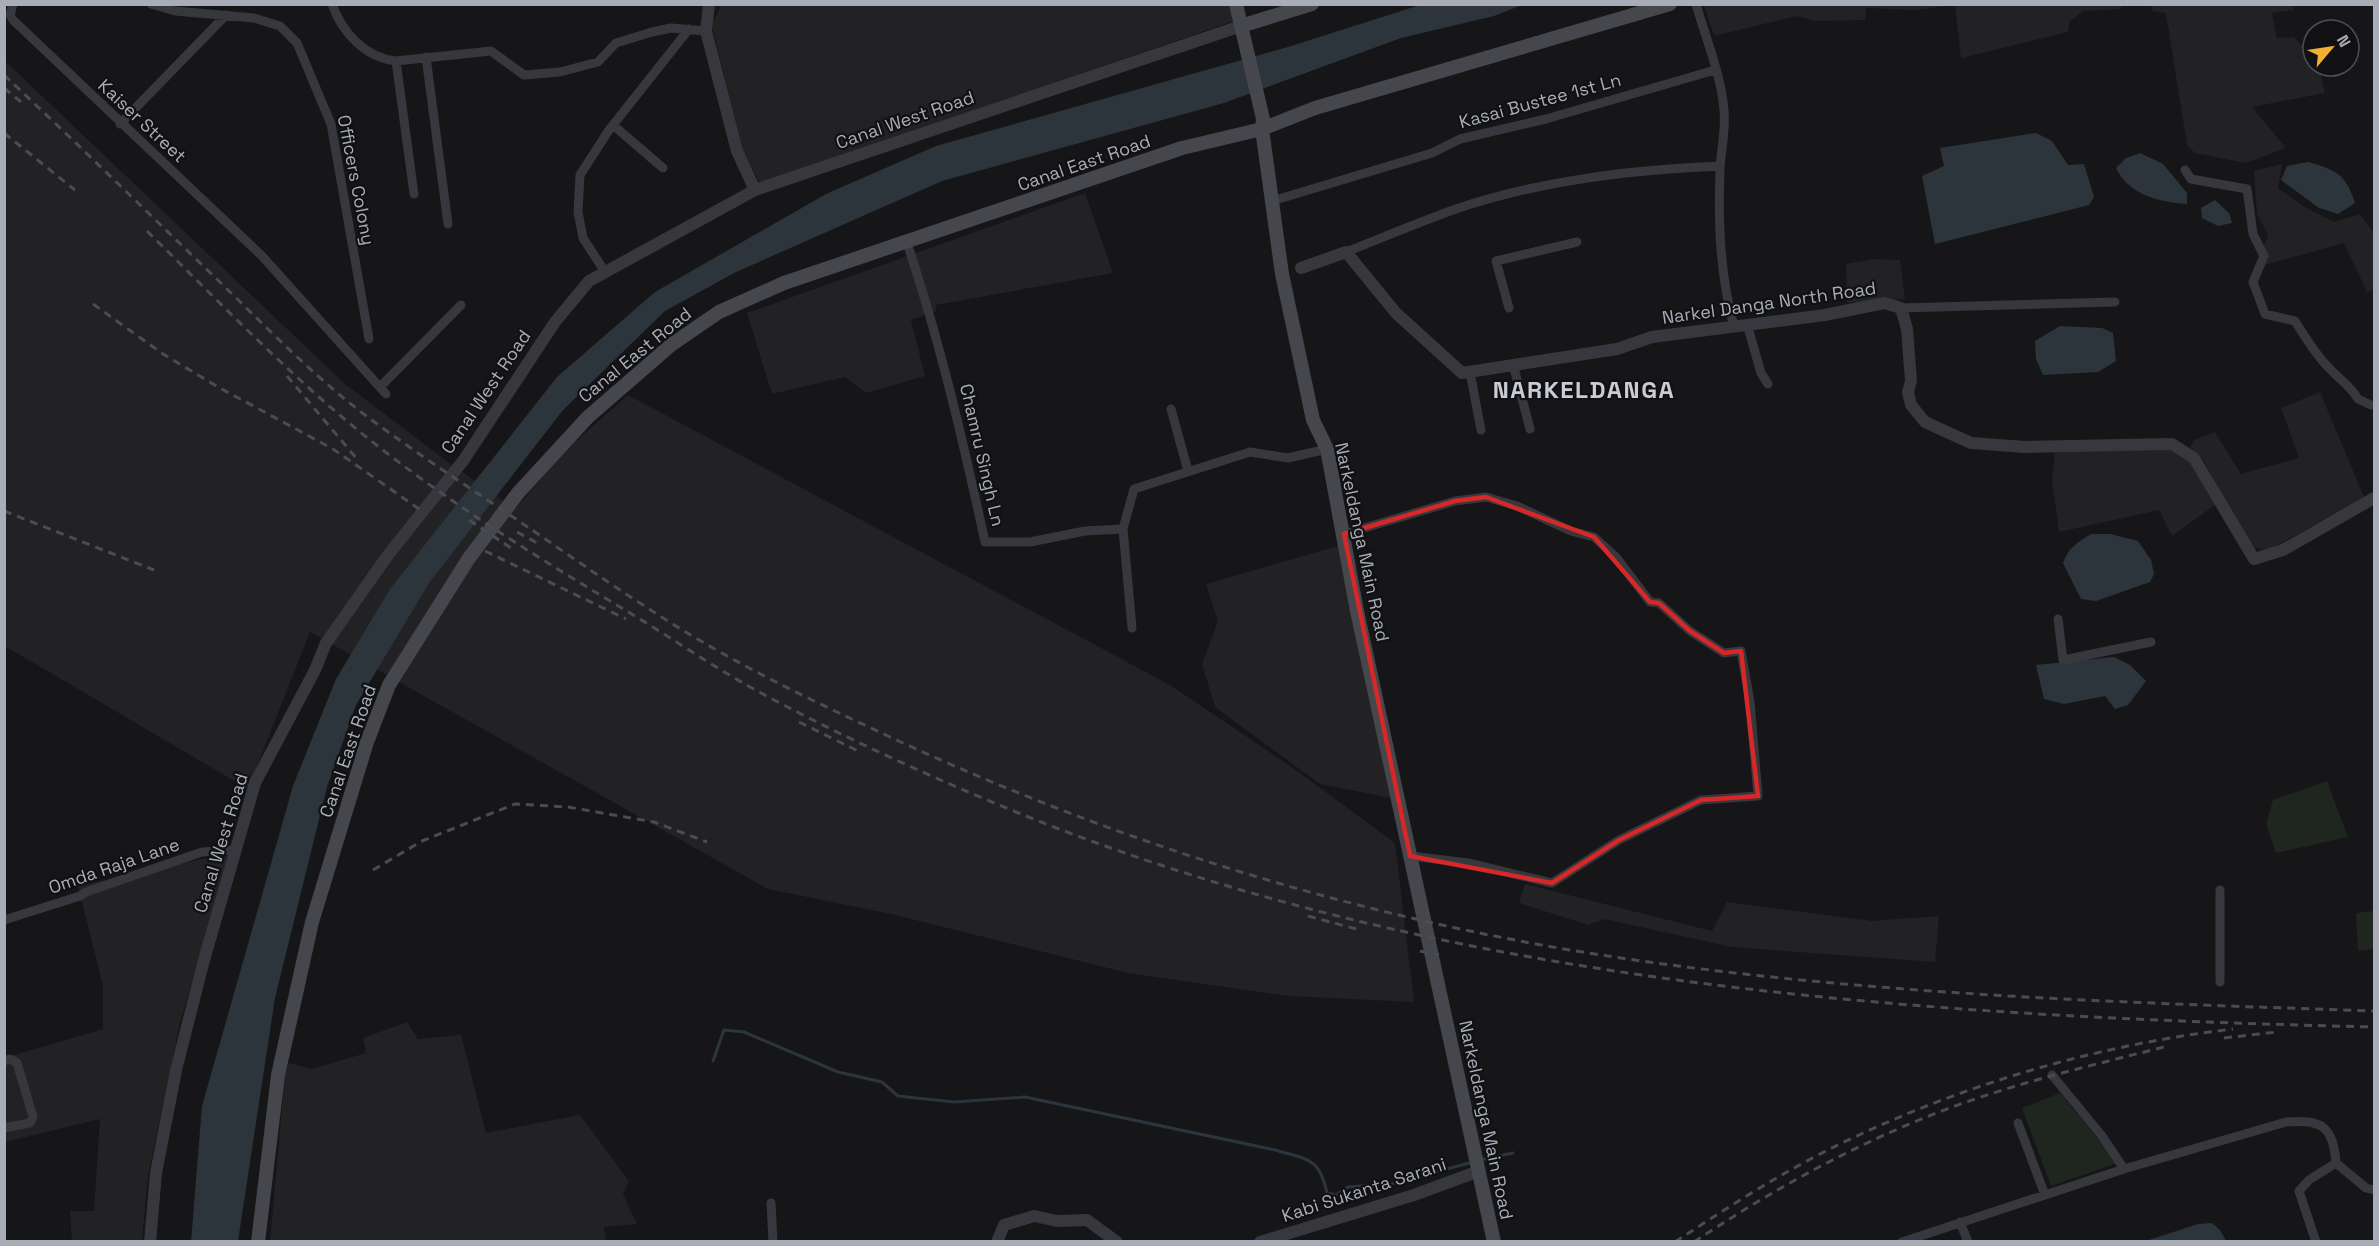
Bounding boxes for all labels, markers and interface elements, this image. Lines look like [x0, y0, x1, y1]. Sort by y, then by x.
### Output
north arrow [2301, 18, 2361, 78]
text: N [2332, 31, 2355, 51]
street label: Kasai Bustee 1st Ln [1456, 68, 1623, 133]
street label: Kaiser Street [93, 74, 191, 167]
street label: Canal West Road [833, 85, 977, 154]
street label: Officers Colony [333, 113, 380, 247]
street label: Canal East Road [1014, 129, 1153, 196]
street label: Narkel Danga North Road [1660, 276, 1877, 329]
street label: Canal East Road [573, 302, 696, 407]
street label: Canal West Road [436, 325, 536, 458]
district label: NARKELDANGA [1493, 374, 1675, 405]
street label: Chamru Singh Ln [955, 381, 1010, 528]
street label: Narkeldanga Main Road [1330, 440, 1395, 644]
street label: Canal East Road [314, 681, 381, 820]
street label: Canal West Road [188, 770, 253, 915]
street label: Omda Raja Lane [45, 832, 182, 899]
street label: Narkeldanga Main Road [1454, 1018, 1519, 1222]
street label: Kabi Sukanta Sarani [1279, 1152, 1449, 1227]

